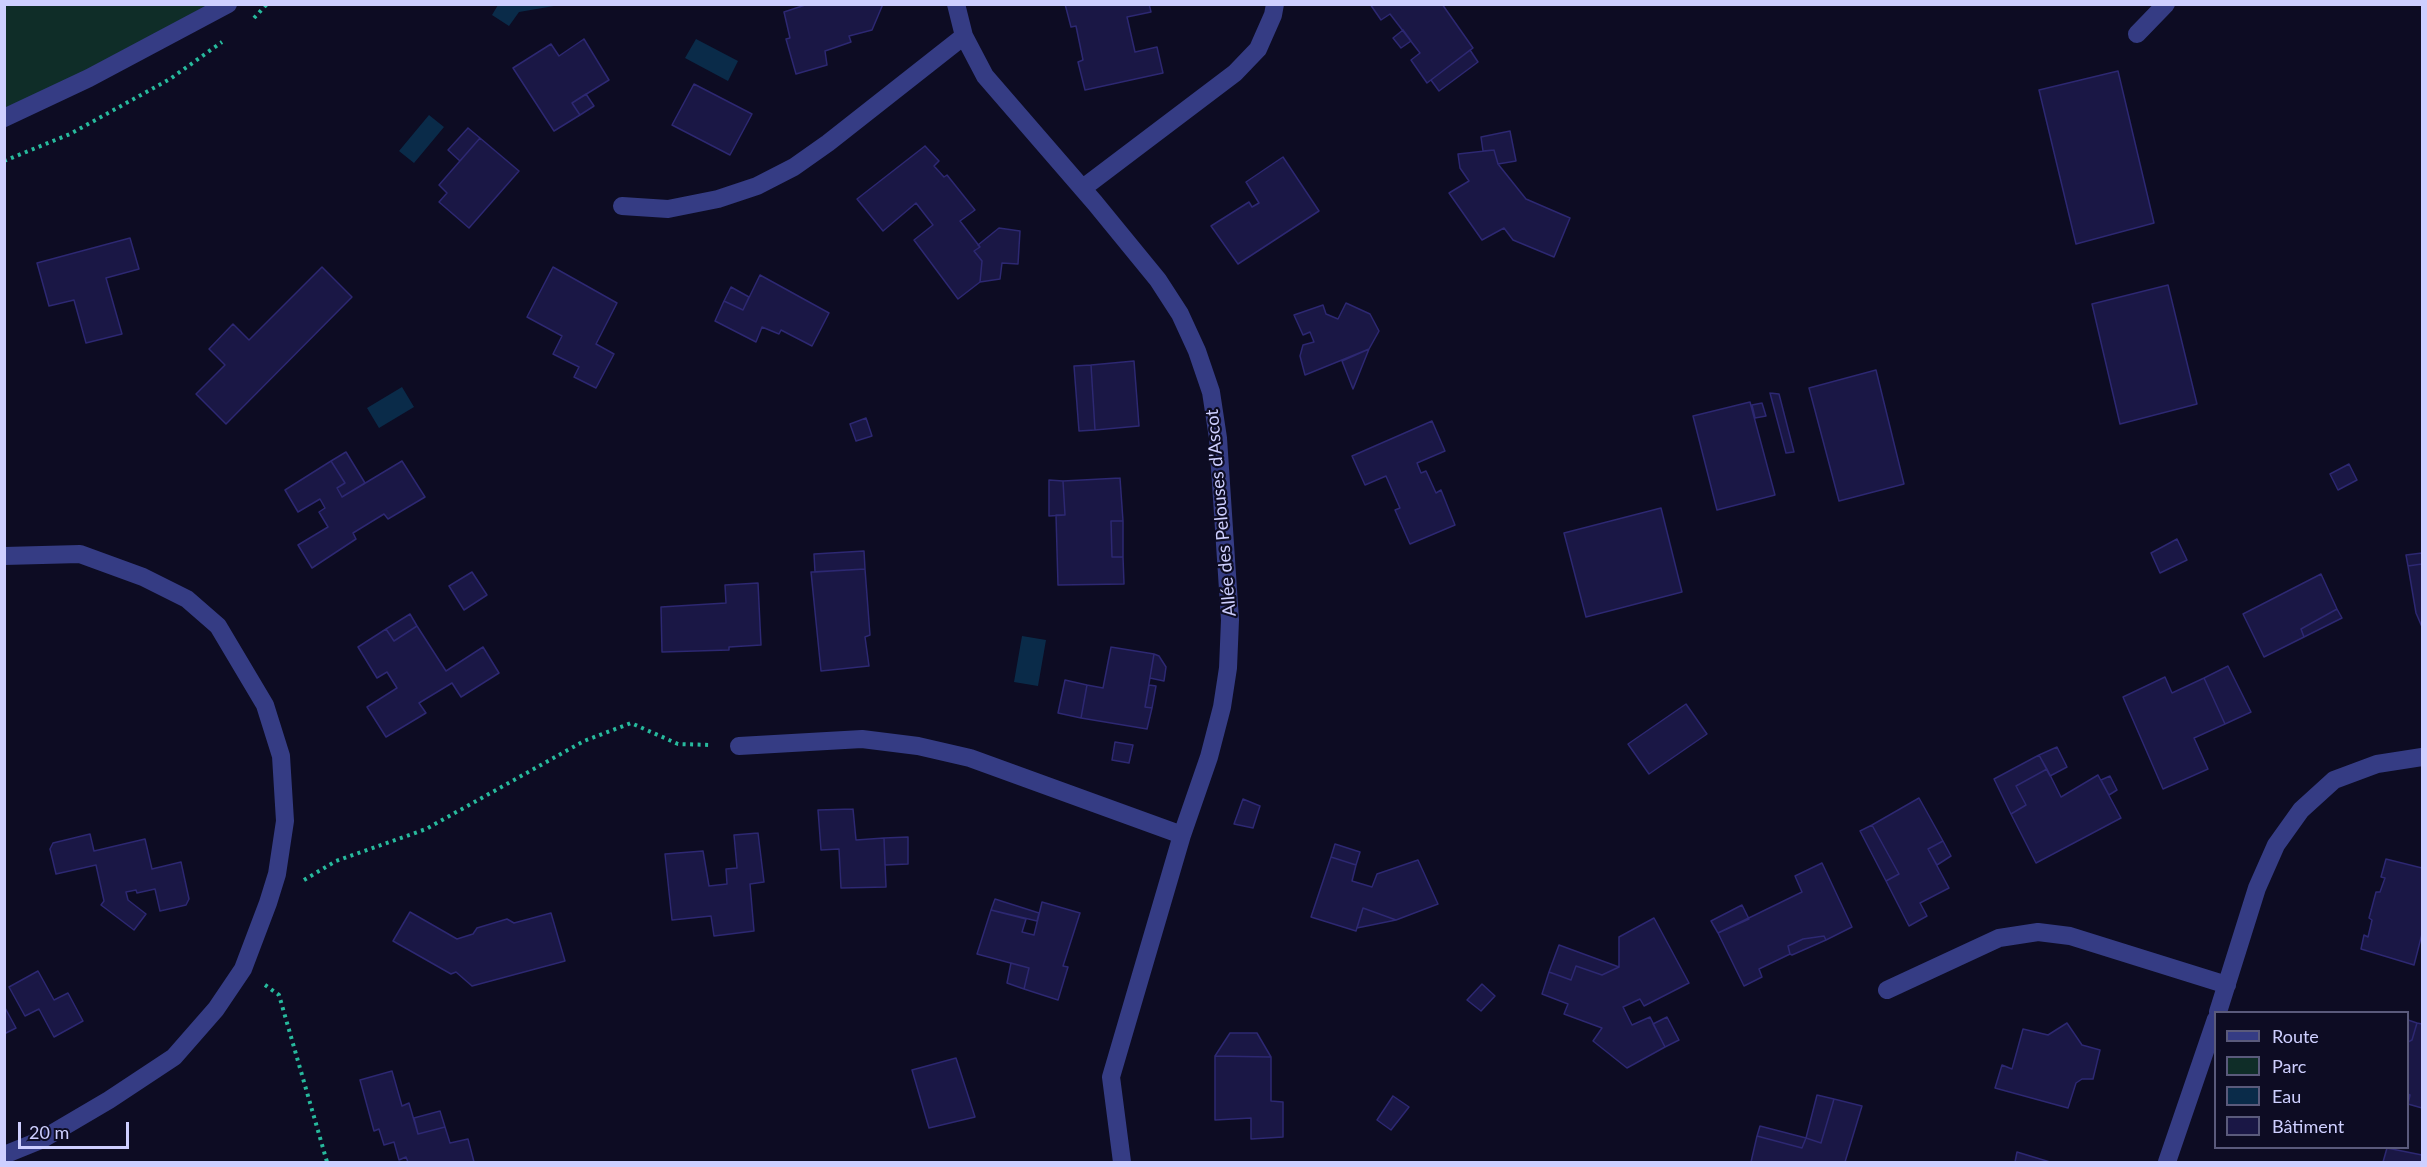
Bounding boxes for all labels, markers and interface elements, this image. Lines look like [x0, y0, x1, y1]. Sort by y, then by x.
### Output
street label: Allée des Pelouses d'Ascot [1201, 408, 1241, 618]
legend [2214, 1011, 2409, 1149]
text: Route [2272, 1025, 2319, 1047]
text: Parc [2272, 1055, 2306, 1077]
text: Eau [2272, 1085, 2301, 1107]
scale bar [21, 1110, 132, 1148]
text: Bâtiment [2272, 1115, 2344, 1137]
text: 20 m [29, 1121, 69, 1143]

